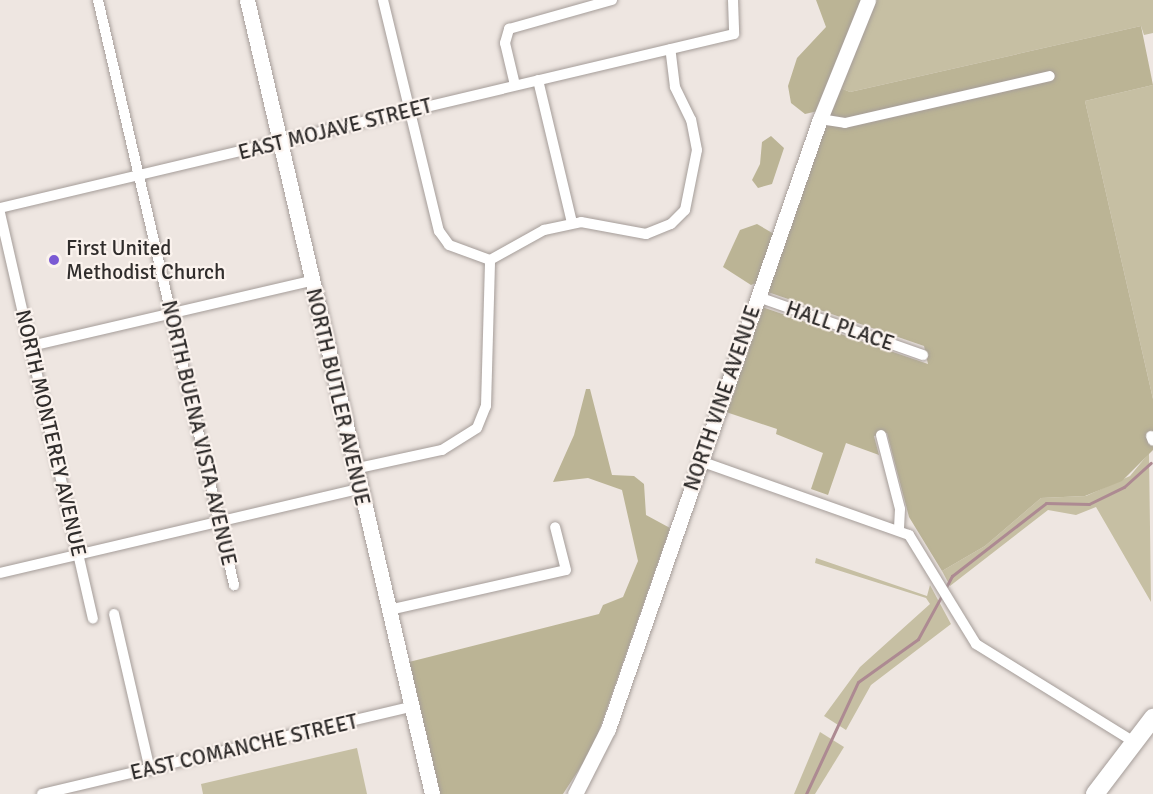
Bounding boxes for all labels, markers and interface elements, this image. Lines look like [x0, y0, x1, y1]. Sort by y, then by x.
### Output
street label: EAST MOJAVE STREET [236, 93, 434, 165]
place label: First United Methodist Church [66, 235, 225, 285]
marker: First United Methodist Church [47, 253, 61, 267]
street label: NORTH BUTLER AVENUE [301, 286, 375, 508]
street label: HALL PLACE [783, 296, 897, 356]
street label: NORTH BUENA VISTA AVENUE [156, 298, 242, 568]
street label: NORTH VINE AVENUE [678, 302, 766, 494]
street label: NORTH MONTEREY AVENUE [10, 307, 92, 559]
street label: EAST COMANCHE STREET [128, 709, 360, 785]

